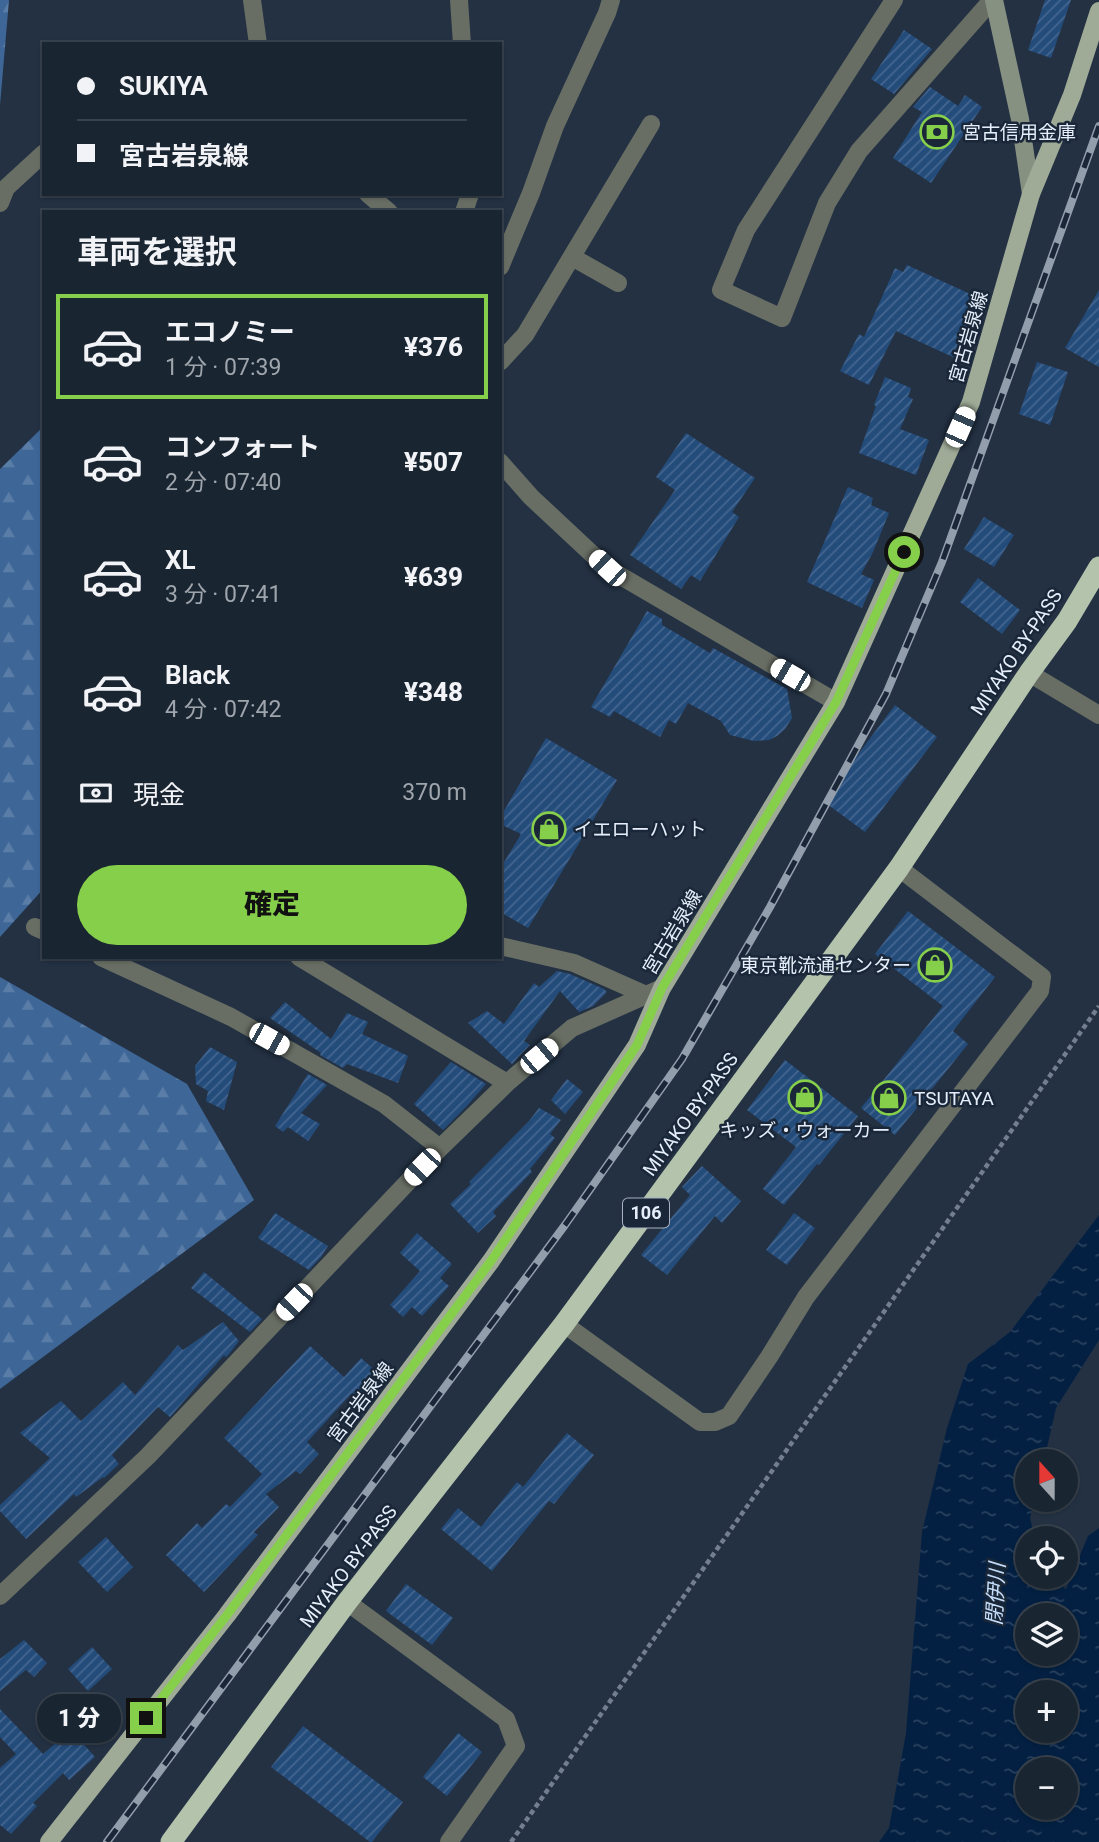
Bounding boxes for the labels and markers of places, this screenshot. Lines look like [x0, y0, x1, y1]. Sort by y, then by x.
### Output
bank icon: 宮古信用金庫 [918, 113, 956, 151]
place label: 宮古信用金庫 [962, 121, 1076, 144]
shop icon: イエローハット [530, 810, 568, 848]
place label: イエローハット [574, 818, 706, 841]
shop icon: 東京靴流通センター [916, 946, 954, 984]
place label: 東京靴流通センター [740, 954, 911, 977]
shop icon: キッズ・ウォーカー [786, 1078, 824, 1116]
shop icon: TSUTAYA [870, 1079, 908, 1117]
place label: TSUTAYA [914, 1087, 994, 1110]
place label: キッズ・ウォーカー [719, 1119, 891, 1142]

